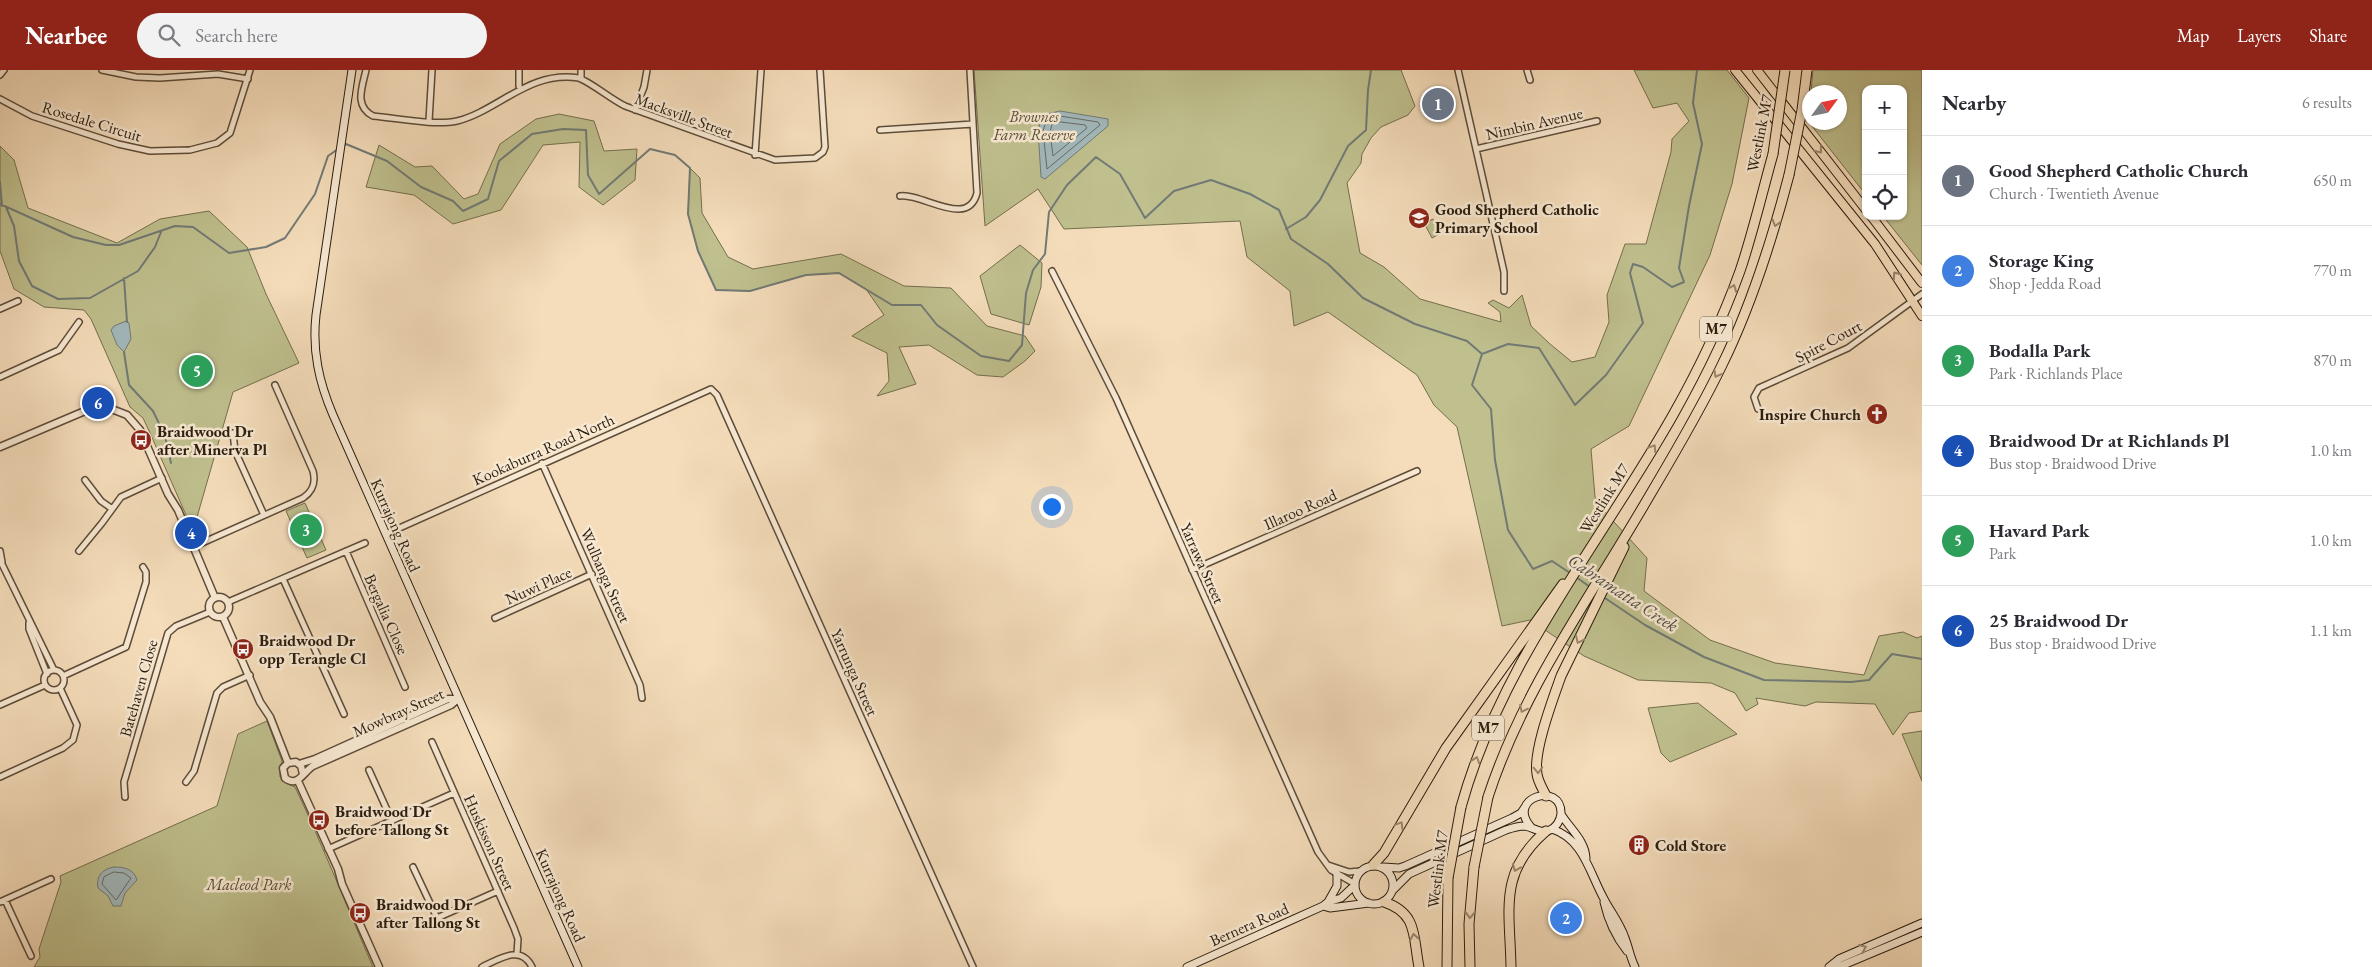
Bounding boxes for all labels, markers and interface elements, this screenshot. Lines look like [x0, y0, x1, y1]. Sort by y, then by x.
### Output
search box [137, 13, 487, 58]
text: Nearbee [25, 20, 107, 51]
icon: search [155, 21, 183, 49]
text: Search here [195, 23, 278, 48]
text: Map [2177, 24, 2209, 47]
text: Layers [2237, 24, 2281, 47]
text: Share [2309, 24, 2347, 47]
pin: 1 [1422, 85, 1454, 123]
north arrow [1802, 85, 1847, 130]
map controls [1862, 85, 1907, 220]
button: + [1862, 85, 1907, 130]
street label: Macksville Street [632, 88, 736, 143]
text: Nearby [1942, 89, 2006, 116]
street label: Westlink M7 [1742, 92, 1777, 174]
text: 6 results [2302, 92, 2352, 113]
street label: Rosedale Circuit [40, 96, 144, 147]
street label: Nimbin Avenue [1484, 102, 1585, 145]
park label: Brownes Farm Reserve [992, 106, 1075, 145]
button: − [1862, 130, 1907, 175]
one-way arrow [1813, 144, 1822, 154]
text: Good Shepherd Catholic Church [1989, 158, 2248, 183]
text: 1 [1954, 170, 1962, 191]
text: 650 m [2313, 170, 2352, 191]
button: locate [1862, 175, 1907, 220]
text: Church · Twentieth Avenue [1989, 183, 2159, 204]
place label: Good Shepherd Catholic Primary School [1435, 199, 1599, 238]
school or university icon: Good Shepherd Catholic Primary School [1407, 206, 1431, 230]
one-way arrow [1772, 218, 1782, 226]
text: Storage King [1989, 248, 2093, 273]
text: 2 [1954, 260, 1962, 281]
text: 770 m [2313, 260, 2352, 281]
one-way arrow [1893, 271, 1902, 281]
text: Shop · Jedda Road [1989, 273, 2101, 294]
one-way arrow [1727, 284, 1738, 293]
street label: Spire Court [1791, 315, 1865, 368]
road number: M7 [1700, 316, 1732, 342]
text: Bodalla Park [1989, 338, 2091, 363]
text: 3 [1954, 350, 1962, 371]
text: 870 m [2313, 350, 2352, 371]
pin: 5 [181, 352, 213, 390]
text: Park · Richlands Place [1989, 363, 2123, 384]
one-way arrow [1714, 369, 1724, 378]
pin: 6 [82, 384, 114, 422]
church icon: Inspire Church [1865, 402, 1889, 426]
place label: Inspire Church [1759, 404, 1861, 425]
street label: Kookaburra Road North [469, 409, 617, 490]
place label: Braidwood Dr after Minerva Pl [157, 421, 267, 460]
bus stop icon: Braidwood Dr after Minerva Pl [129, 428, 153, 452]
text: Braidwood Dr at Richlands Pl [1989, 428, 2229, 453]
text: 4 [1954, 440, 1962, 461]
text: 1.0 km [2310, 440, 2352, 461]
one-way arrow [1646, 445, 1656, 454]
text: Bus stop · Braidwood Drive [1989, 453, 2156, 474]
street label: Westlink M7 [1575, 459, 1634, 537]
street label: Kurrajong Road [366, 475, 426, 576]
street label: Illaroo Road [1261, 484, 1341, 535]
your location [1039, 494, 1065, 520]
pin: 3 [290, 511, 322, 549]
pin: 4 [175, 514, 207, 552]
text: Havard Park [1989, 518, 2089, 543]
street label: Yarrawa Street [1175, 520, 1230, 607]
street label: Wulbanga Street [575, 525, 636, 626]
text: 5 [1954, 530, 1962, 551]
text: 1.0 km [2310, 530, 2352, 551]
text: Park [1989, 543, 2016, 564]
water label: Cabramatta Creek [1564, 548, 1683, 637]
street label: Nuwi Place [502, 561, 575, 609]
street label: Bergalia Close [359, 571, 414, 658]
text: 25 Braidwood Dr [1989, 608, 2128, 633]
text: 6 [1954, 620, 1962, 641]
text: 1.1 km [2310, 620, 2352, 641]
street label: Yarrunga Street [826, 625, 883, 719]
place label: Braidwood Dr opp Terangle Cl [259, 630, 367, 669]
text: Bus stop · Braidwood Drive [1989, 633, 2156, 654]
one-way arrow [1575, 634, 1585, 643]
street label: Batehaven Close [115, 637, 162, 739]
bus stop icon: Braidwood Dr opp Terangle Cl [231, 637, 255, 661]
street label: Mowbray Street [349, 683, 447, 742]
one-way arrow [1518, 704, 1529, 713]
road number: M7 [1472, 716, 1504, 740]
one-way arrow [1470, 757, 1480, 765]
one-way arrow [1532, 766, 1543, 774]
street label: Huskisson Street [459, 791, 520, 894]
place label: Braidwood Dr before Tallong St [335, 801, 449, 840]
bus stop icon: Braidwood Dr before Tallong St [307, 808, 331, 832]
one-way arrow [1393, 822, 1403, 831]
street label: Westlink M7 [1422, 829, 1453, 909]
building icon: Cold Store [1627, 833, 1651, 857]
place label: Cold Store [1655, 835, 1726, 856]
street label: Kurrajong Road [531, 845, 591, 946]
one-way arrow [1512, 863, 1522, 872]
park label: Macleod Park [205, 874, 292, 895]
place label: Braidwood Dr after Tallong St [376, 894, 480, 933]
street label: Bernera Road [1207, 897, 1293, 951]
pin: 2 [1550, 899, 1582, 937]
bus stop icon: Braidwood Dr after Tallong St [348, 901, 372, 925]
one-way arrow [1464, 912, 1475, 920]
one-way arrow [1409, 932, 1420, 940]
one-way arrow [1858, 944, 1867, 955]

